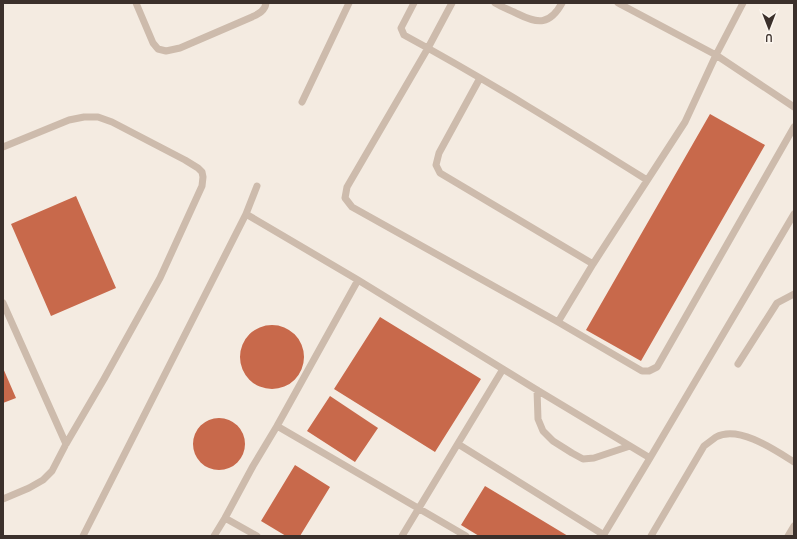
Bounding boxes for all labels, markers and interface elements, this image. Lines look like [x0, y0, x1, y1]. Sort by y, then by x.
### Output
north arrow [749, 8, 789, 48]
text: U [765, 31, 773, 44]

